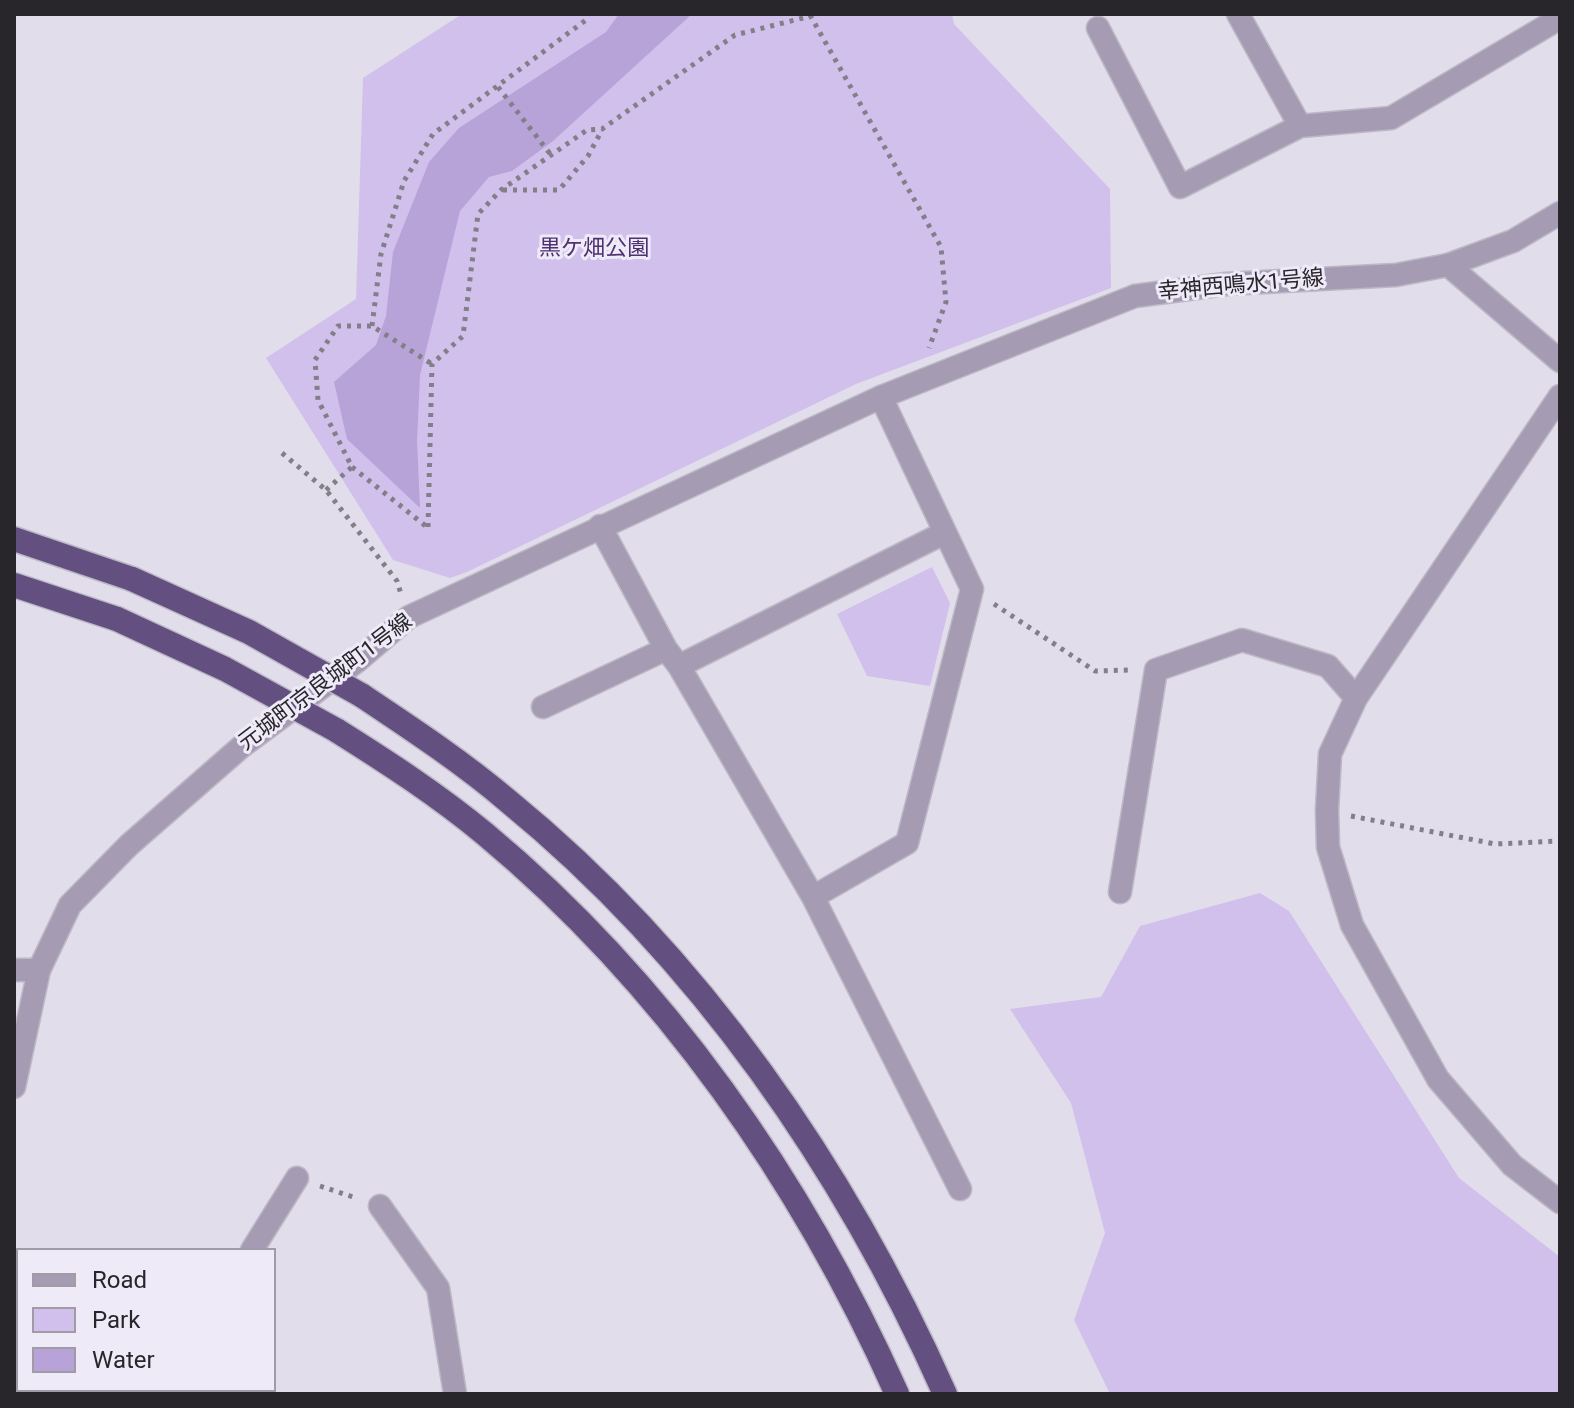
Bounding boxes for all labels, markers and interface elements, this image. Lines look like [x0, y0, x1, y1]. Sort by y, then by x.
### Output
park label: 黒ケ畑公園 [539, 236, 649, 262]
street label: 幸神西鳴水1号線 [1157, 266, 1325, 306]
street label: 元城町京良城町1号線 [234, 609, 418, 757]
legend [16, 1248, 276, 1392]
text: Road [92, 1266, 147, 1294]
text: Park [92, 1306, 140, 1334]
text: Water [92, 1346, 155, 1374]

